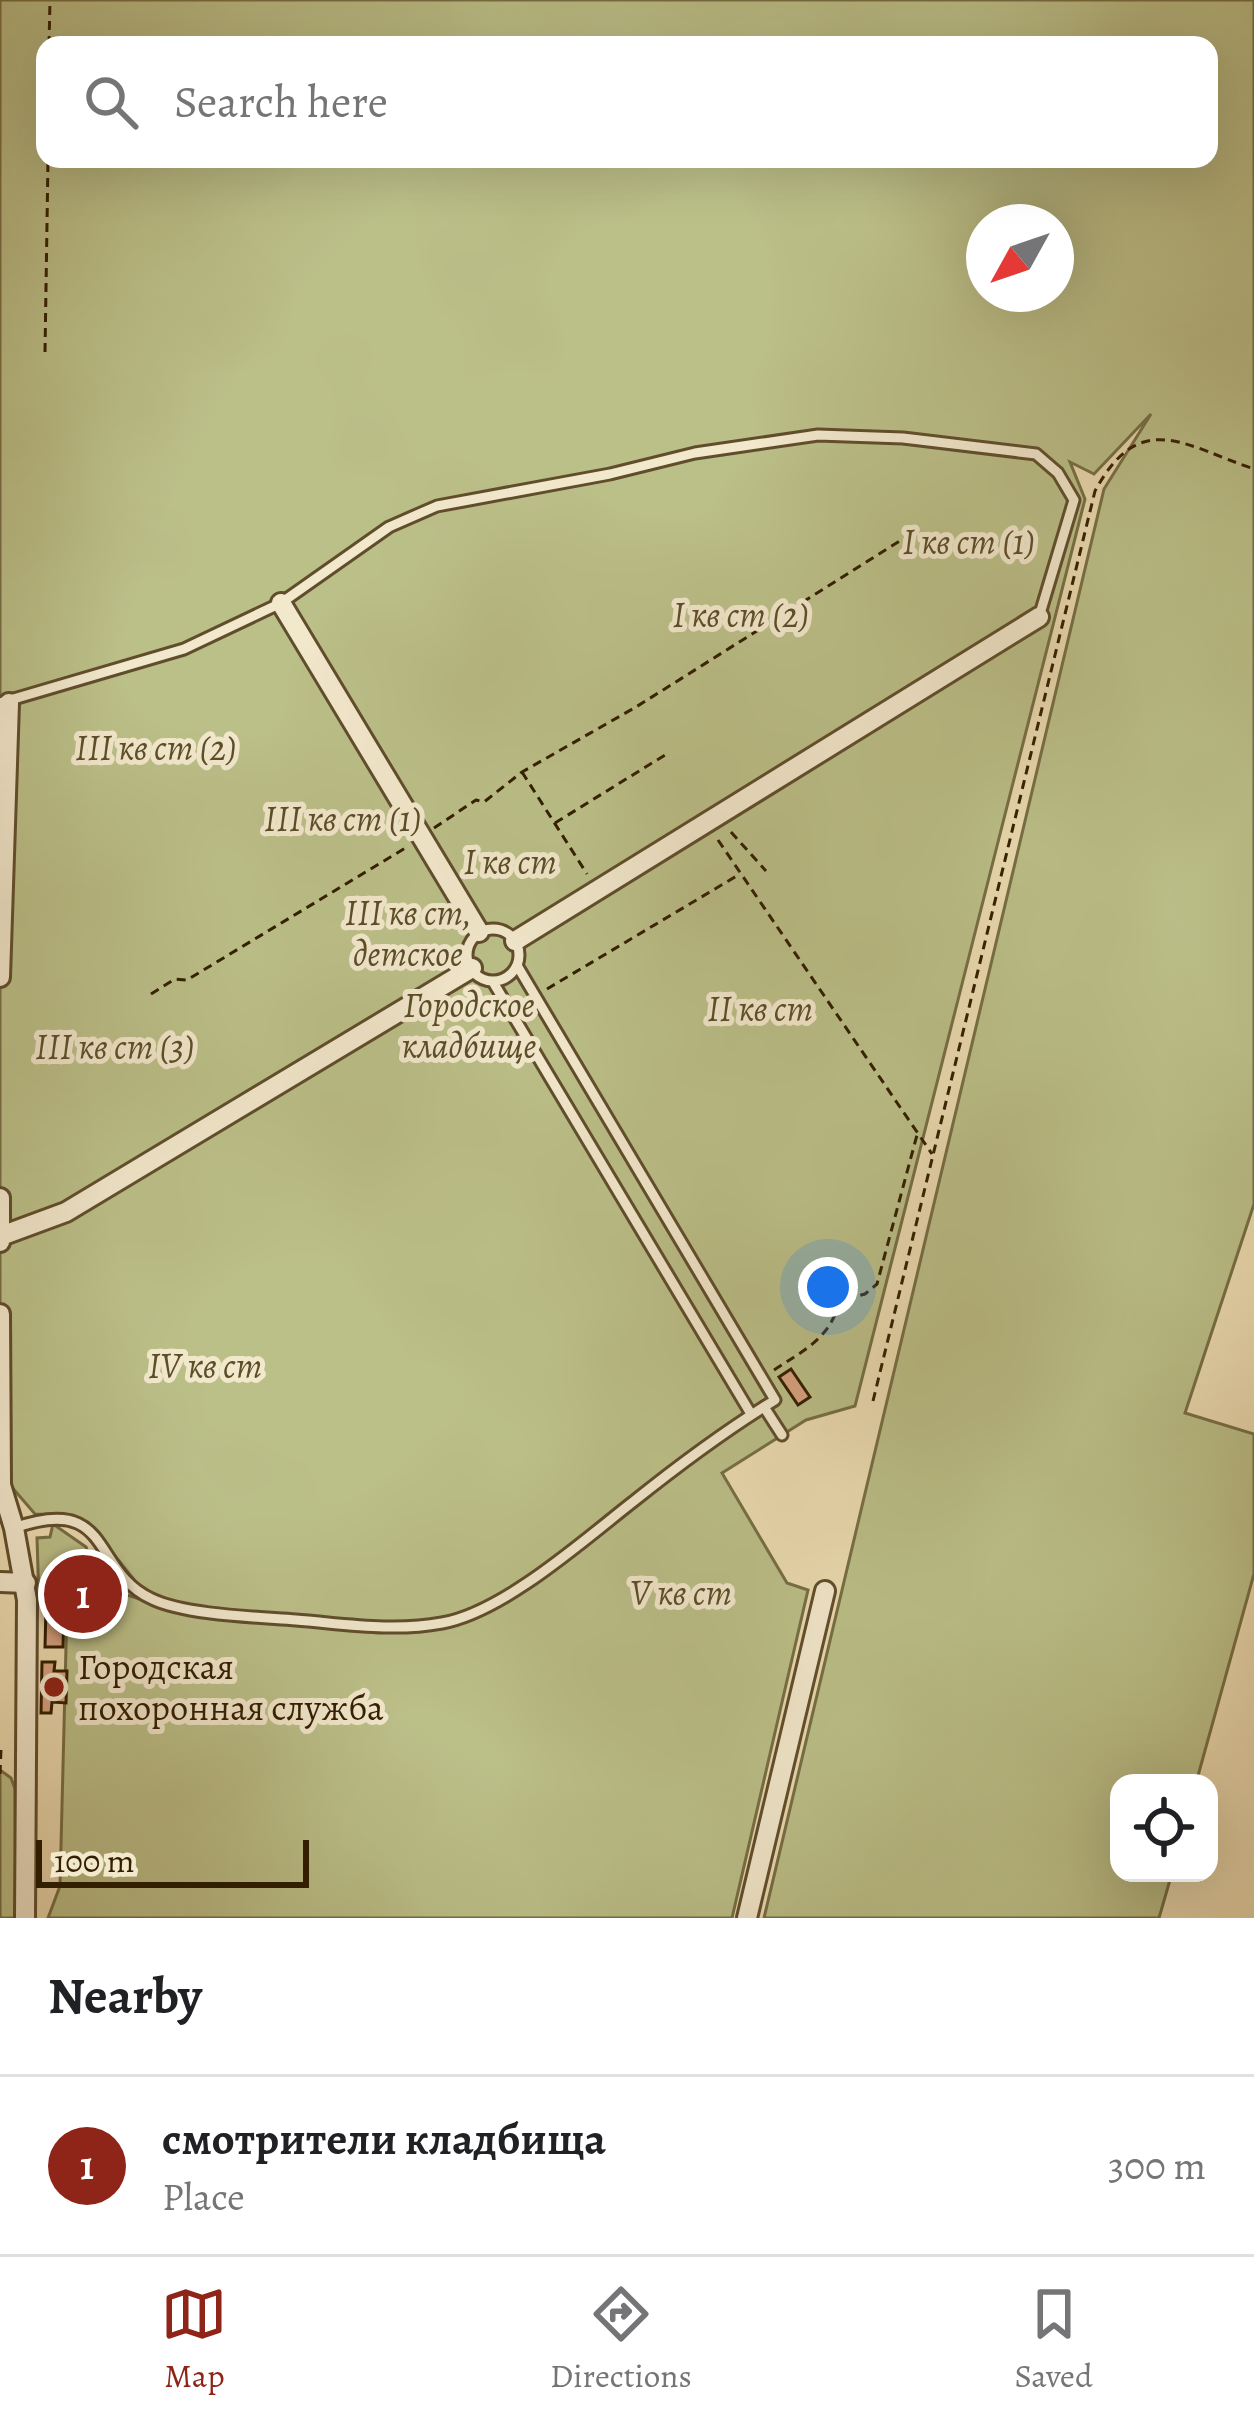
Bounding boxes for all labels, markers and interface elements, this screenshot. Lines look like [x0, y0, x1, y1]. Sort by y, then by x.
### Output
search box [36, 36, 1218, 168]
icon: search [78, 69, 144, 135]
text: Search here [174, 71, 388, 133]
north arrow [966, 204, 1074, 312]
park label: I кв ст (1) [902, 517, 1036, 566]
park label: I кв ст (2) [672, 590, 810, 639]
park label: III кв ст (2) [75, 723, 237, 772]
park label: III кв ст (1) [264, 794, 422, 843]
park label: I кв ст [463, 837, 557, 886]
park label: III кв ст, детское [345, 888, 471, 978]
park label: Городское кладбище [401, 980, 537, 1070]
park label: II кв ст [707, 984, 813, 1033]
park label: III кв ст (3) [35, 1022, 195, 1071]
your location [798, 1257, 858, 1317]
park label: IV кв ст [148, 1341, 262, 1390]
pin: 1 [44, 1549, 122, 1639]
park label: V кв ст [630, 1568, 732, 1617]
place label: Городская похоронная служба [78, 1642, 384, 1732]
marker: Городская похоронная служба [41, 1674, 67, 1700]
map controls [1110, 1774, 1218, 1882]
button: locate [1110, 1774, 1218, 1882]
scale bar [36, 1834, 309, 1887]
text: 100 m [54, 1838, 134, 1883]
text: Nearby [48, 1961, 202, 2031]
text: смотрители кладбища [162, 2108, 606, 2170]
text: 1 [80, 2139, 94, 2192]
text: 300 m [1108, 2139, 1206, 2192]
text: Place [162, 2170, 245, 2223]
tab: Map [161, 2281, 227, 2398]
tab: Directions [550, 2281, 692, 2398]
tab: Saved [1014, 2281, 1093, 2398]

